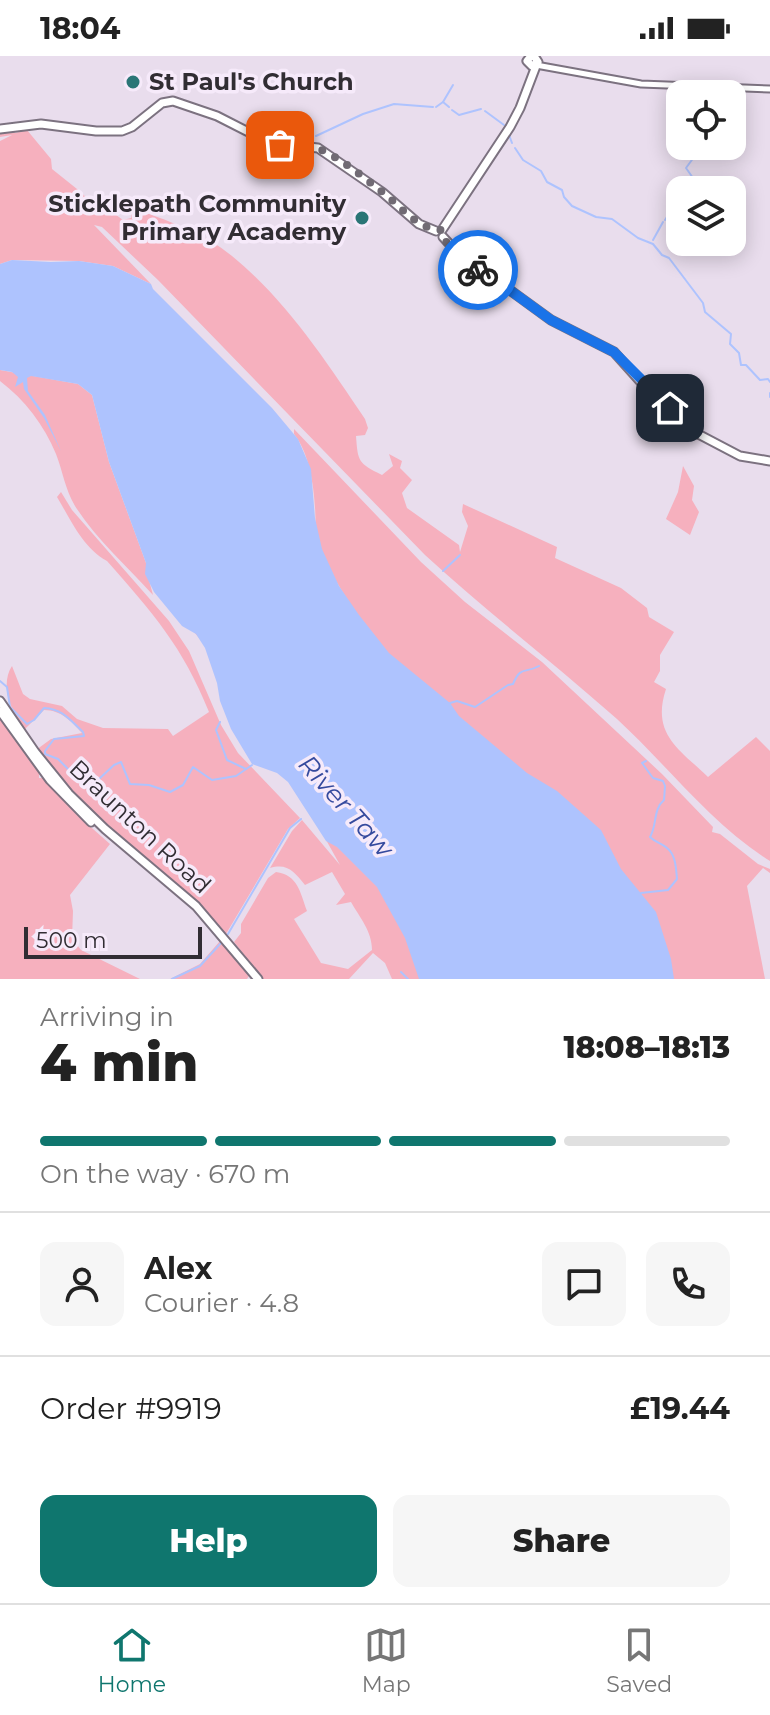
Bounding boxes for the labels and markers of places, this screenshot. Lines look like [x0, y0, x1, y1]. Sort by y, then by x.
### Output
place label: St Paul's Church [149, 67, 354, 96]
marker: St Paul's Church [124, 73, 142, 91]
pin [246, 111, 314, 179]
place label: Sticklepath Community Primary Academy [48, 189, 347, 246]
marker: Sticklepath Community Primary Academy [353, 209, 371, 227]
pin [636, 374, 704, 442]

